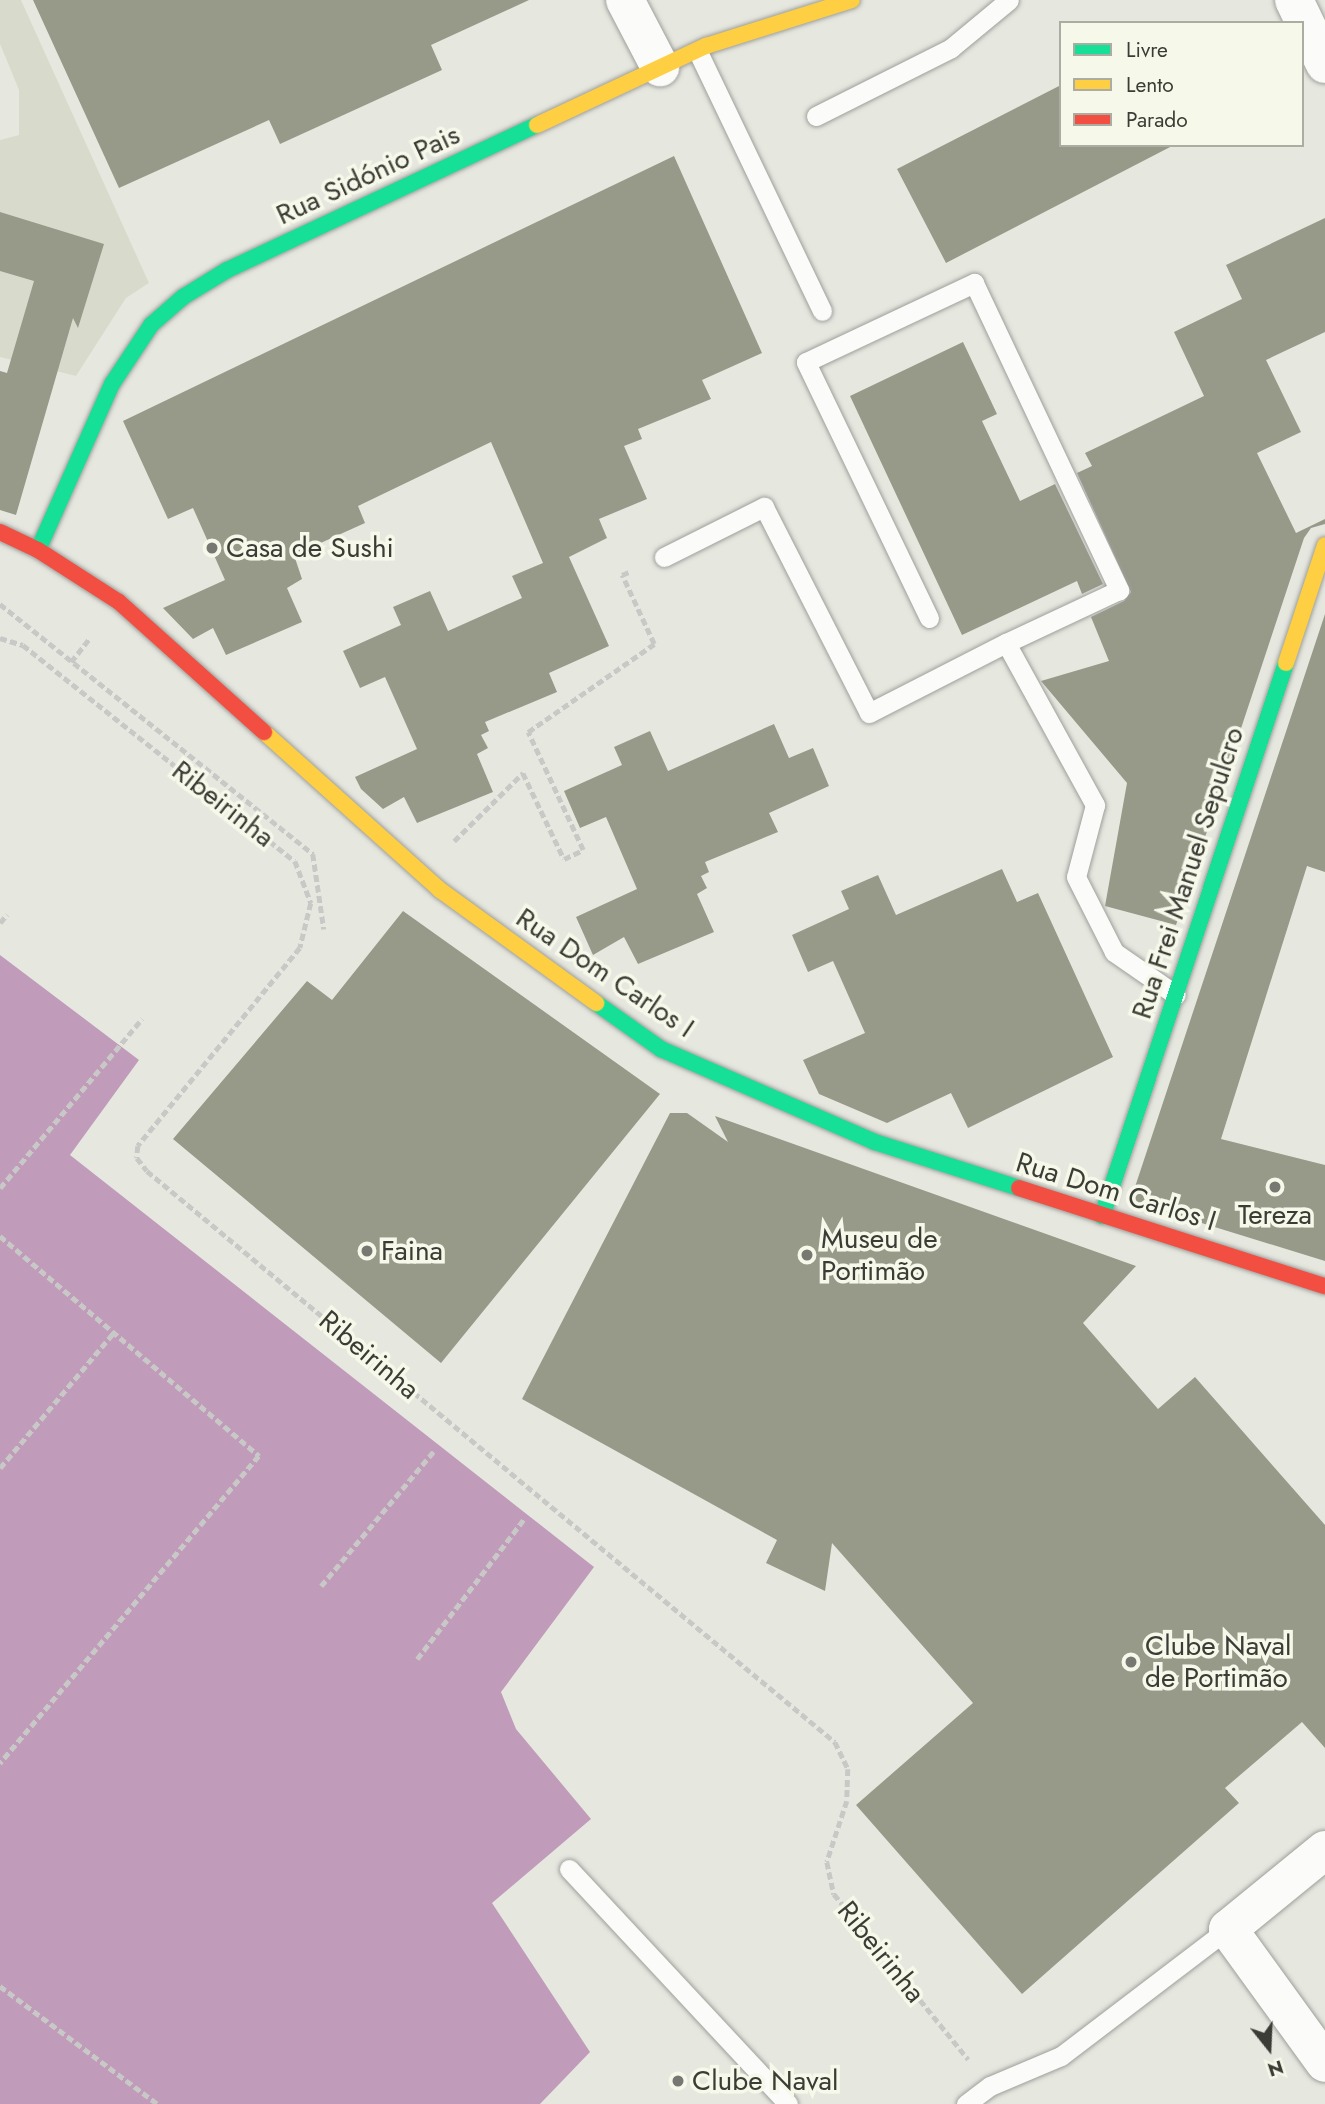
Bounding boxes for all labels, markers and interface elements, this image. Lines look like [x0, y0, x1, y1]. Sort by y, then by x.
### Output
legend [1059, 21, 1304, 147]
text: Livre [1126, 35, 1168, 65]
text: Lento [1126, 70, 1174, 100]
text: Parado [1126, 105, 1188, 135]
street label: Rua Sidónio Pais [271, 118, 465, 232]
place label: Casa de Sushi [226, 531, 394, 565]
marker: Casa de Sushi [204, 540, 220, 556]
street label: Rua Frei Manuel Sepulcro [1125, 723, 1251, 1023]
street label: Ribeirinha [165, 754, 281, 854]
street label: Rua Dom Carlos I [510, 901, 700, 1045]
street label: Rua Dom Carlos I [1012, 1146, 1220, 1238]
marker: Tereza [1267, 1179, 1283, 1195]
place label: Tereza [1238, 1198, 1312, 1232]
place label: Museu de Portimão [821, 1222, 938, 1288]
place label: Faina [381, 1234, 443, 1268]
marker: Faina [359, 1243, 375, 1259]
marker: Museu de Portimão [799, 1247, 815, 1263]
street label: Ribeirinha [312, 1303, 426, 1407]
place label: Clube Naval de Portimão [1145, 1629, 1291, 1695]
marker: Clube Naval de Portimão [1123, 1654, 1139, 1670]
street label: Ribeirinha [830, 1895, 932, 2009]
north arrow [1234, 2013, 1304, 2083]
text: N [1264, 2053, 1287, 2084]
place label: Clube Naval [692, 2064, 838, 2098]
marker: Clube Naval [670, 2073, 686, 2089]

